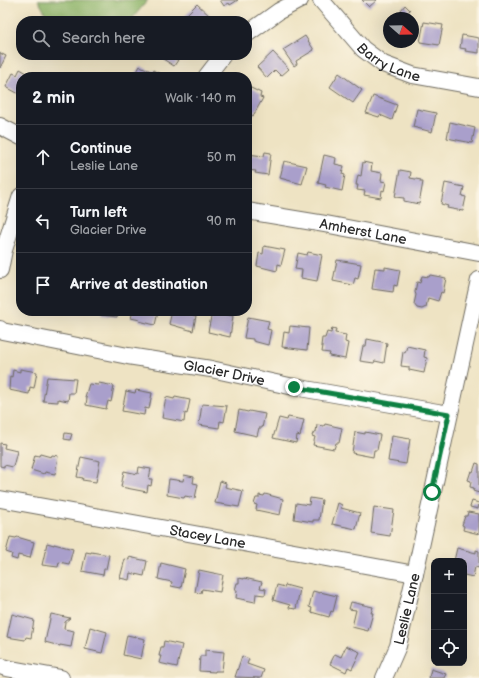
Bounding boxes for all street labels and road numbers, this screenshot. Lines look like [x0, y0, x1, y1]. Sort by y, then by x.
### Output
street label: Barry Lane [353, 40, 421, 85]
street label: Amherst Lane [318, 215, 408, 248]
street label: Glacier Drive [182, 357, 266, 389]
street label: Stacey Lane [168, 522, 247, 552]
street label: Leslie Lane [391, 571, 424, 647]

